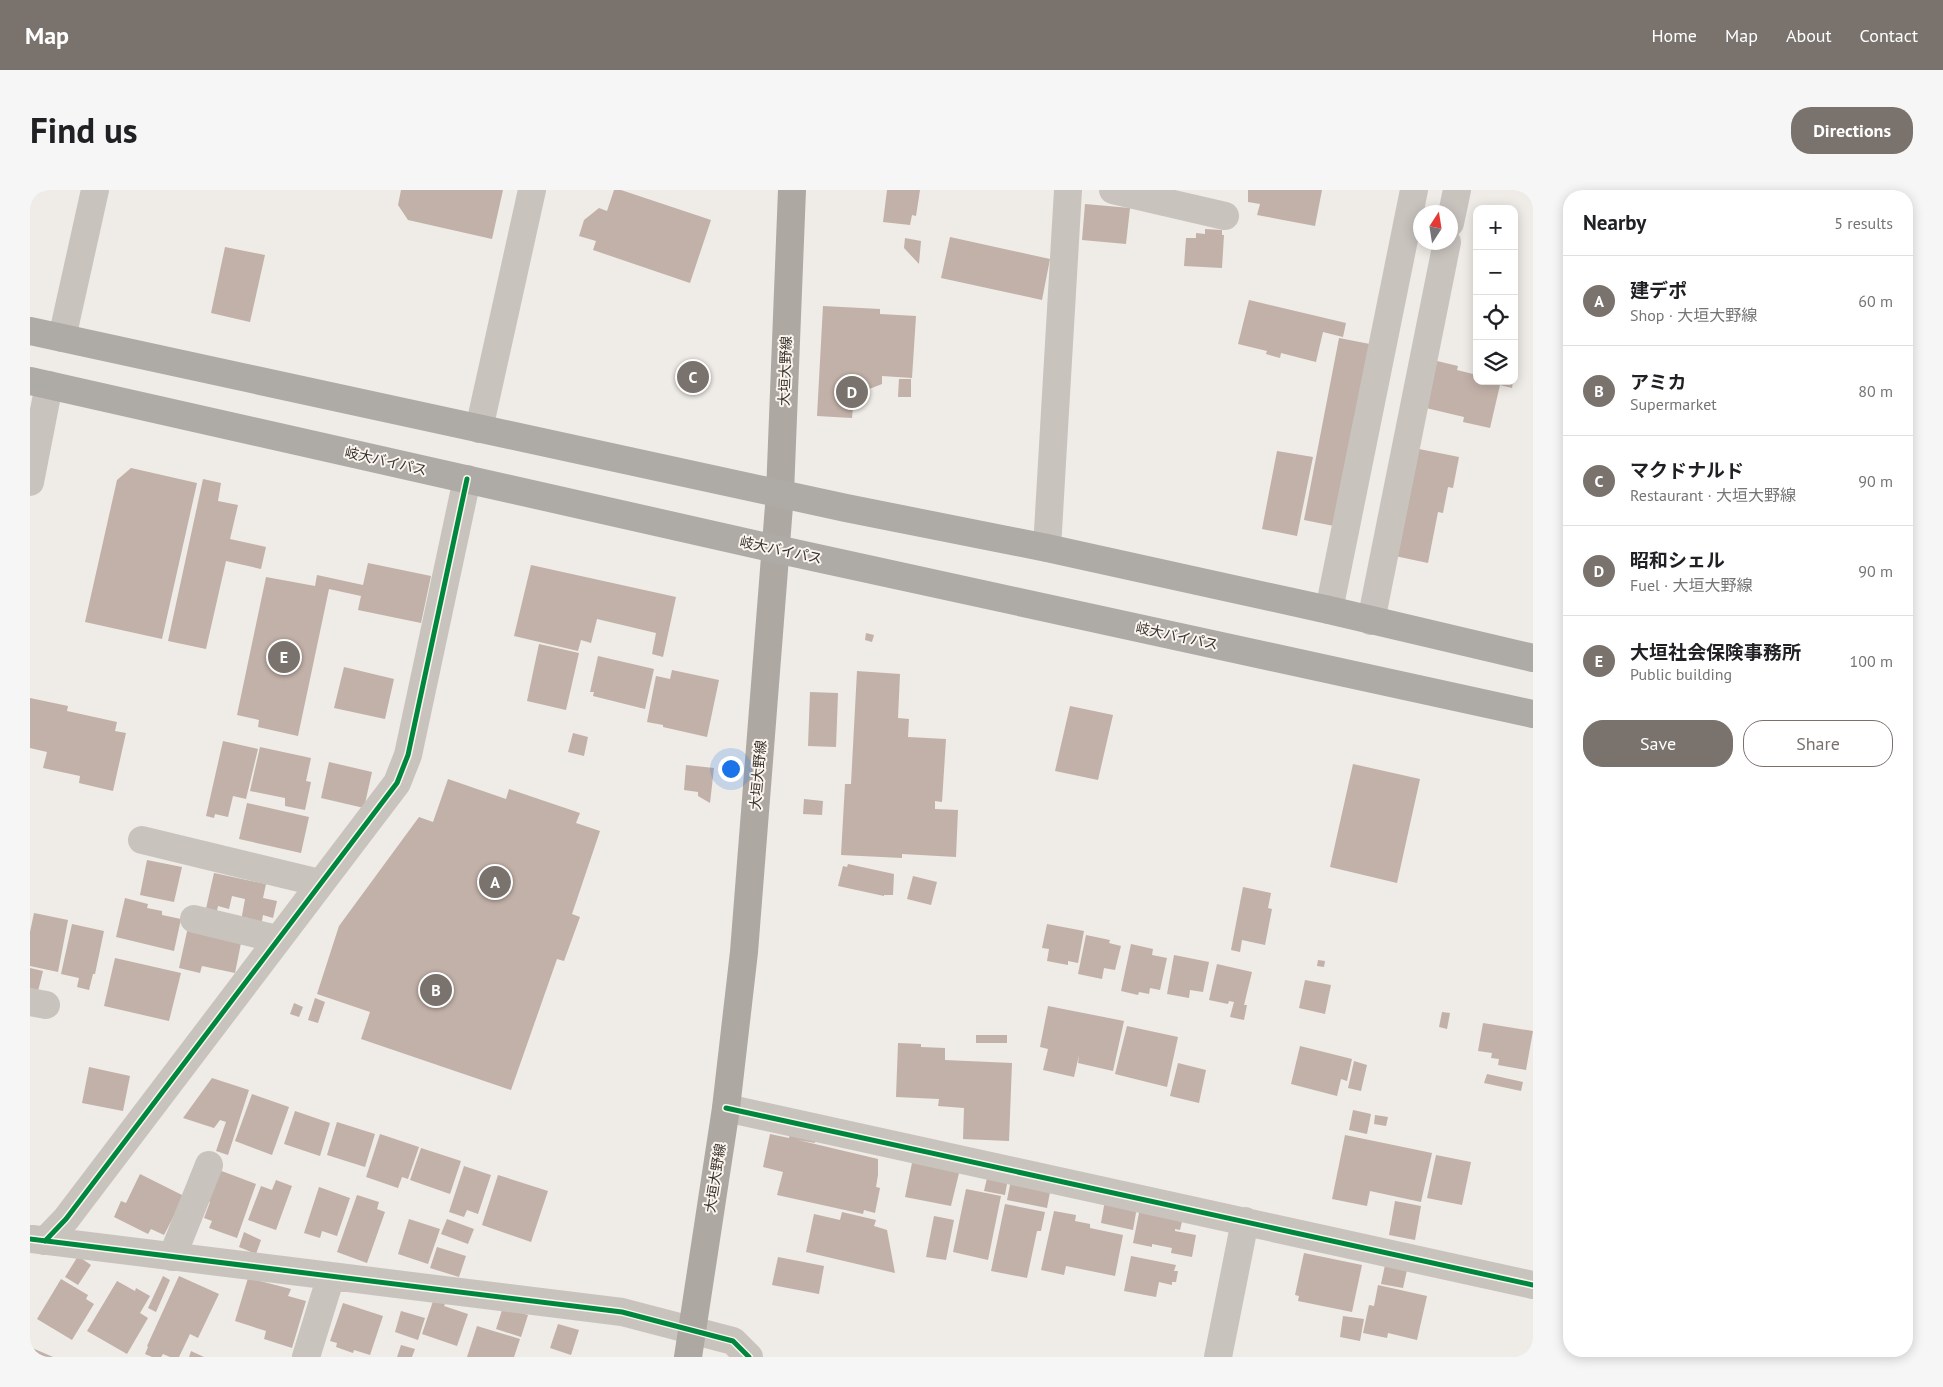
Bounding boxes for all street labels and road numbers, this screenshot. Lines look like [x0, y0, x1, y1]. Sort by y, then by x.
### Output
street label: 大垣大野線 [775, 336, 795, 406]
street label: 岐大バイパス [343, 443, 429, 479]
street label: 岐大バイパス [738, 532, 824, 568]
street label: 岐大バイパス [1134, 618, 1220, 654]
street label: 大垣大野線 [746, 739, 770, 811]
street label: 大垣大野線 [701, 1142, 729, 1214]

